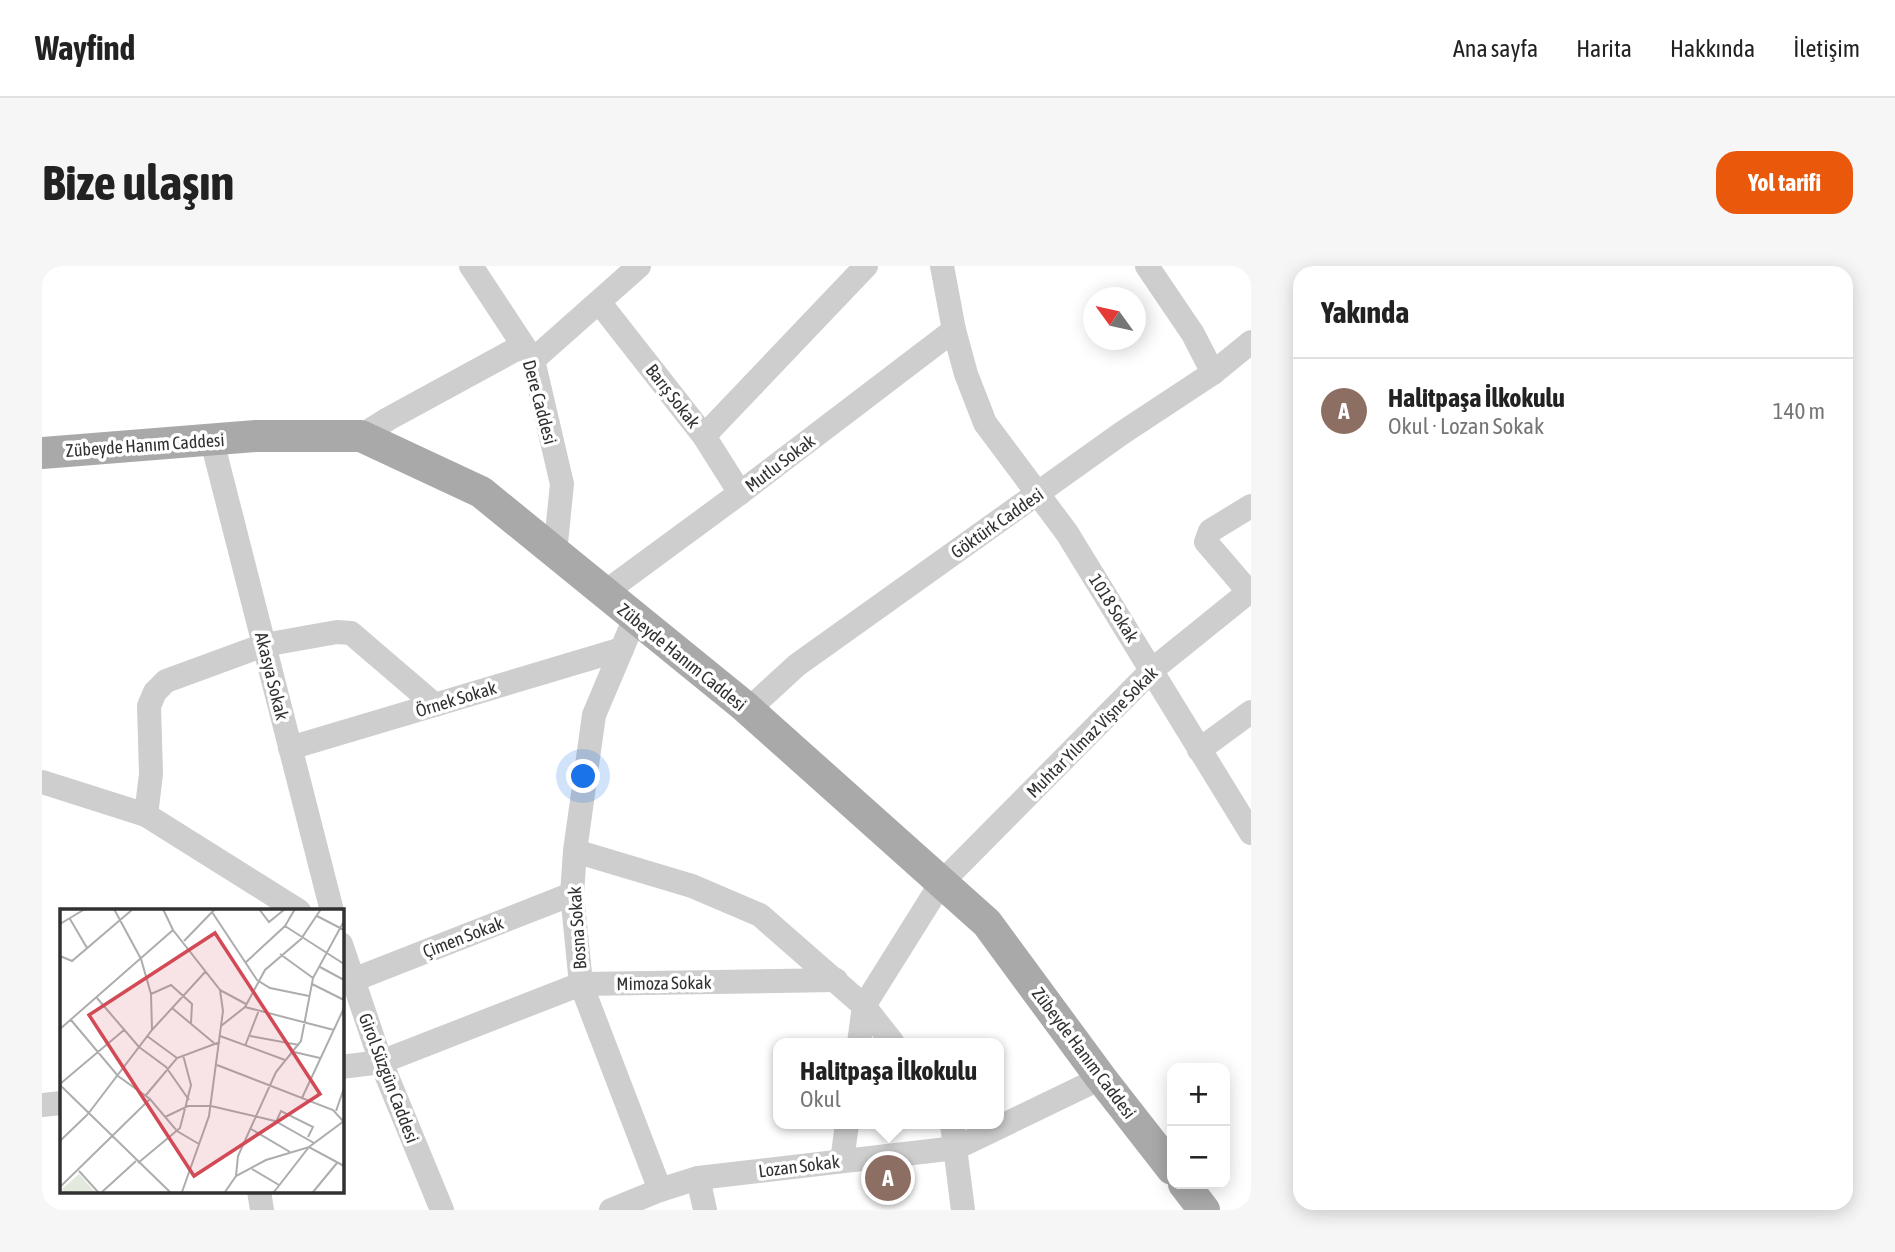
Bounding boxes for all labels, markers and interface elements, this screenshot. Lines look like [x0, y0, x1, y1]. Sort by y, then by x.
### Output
text: Wayfind [35, 29, 135, 67]
text: Ana sayfa [1453, 35, 1538, 62]
text: Harita [1576, 35, 1632, 62]
text: Hakkında [1670, 35, 1755, 62]
text: İletişim [1793, 35, 1860, 62]
button: Yol tarifi [1716, 151, 1853, 214]
text: Bize ulaşın [42, 154, 234, 210]
north arrow [1083, 287, 1146, 350]
text: Yakında [1321, 295, 1409, 329]
street label: Dere Caddesi [519, 358, 561, 446]
street label: Barış Sokak [642, 360, 705, 432]
text: Halitpaşa İlkokulu [1388, 383, 1565, 413]
text: A [1338, 398, 1350, 424]
text: 140 m [1773, 398, 1825, 424]
text: Okul · Lozan Sokak [1388, 413, 1544, 439]
street label: Zübeyde Hanım Caddesi [65, 429, 225, 461]
street label: Mutlu Sokak [741, 430, 819, 496]
street label: Göktürk Caddesi [947, 484, 1047, 562]
street label: 1018 Sokak [1085, 570, 1143, 646]
street label: Zübeyde Hanım Caddesi [614, 599, 750, 715]
street label: Akasya Sokak [251, 630, 293, 722]
street label: Muhtar Yılmaz Vişne Sokak [1022, 662, 1162, 802]
street label: Örnek Sokak [413, 677, 499, 721]
your location [566, 759, 600, 793]
street label: Bosna Sokak [564, 886, 590, 970]
inset map [60, 909, 343, 1192]
street label: Çimen Sokak [420, 912, 506, 962]
street label: Mimoza Sokak [616, 972, 712, 994]
street label: Zübeyde Hanım Caddesi [1028, 983, 1140, 1123]
street label: Girol Süzgün Caddesi [355, 1010, 423, 1146]
popup [773, 1038, 1004, 1129]
text: Halitpaşa İlkokulu [800, 1056, 977, 1086]
map controls [1167, 1063, 1230, 1189]
button: + [1167, 1063, 1230, 1126]
text: Okul [800, 1086, 841, 1112]
button: − [1167, 1126, 1230, 1189]
street label: Lozan Sokak [757, 1151, 841, 1181]
pin: A [865, 1152, 911, 1204]

